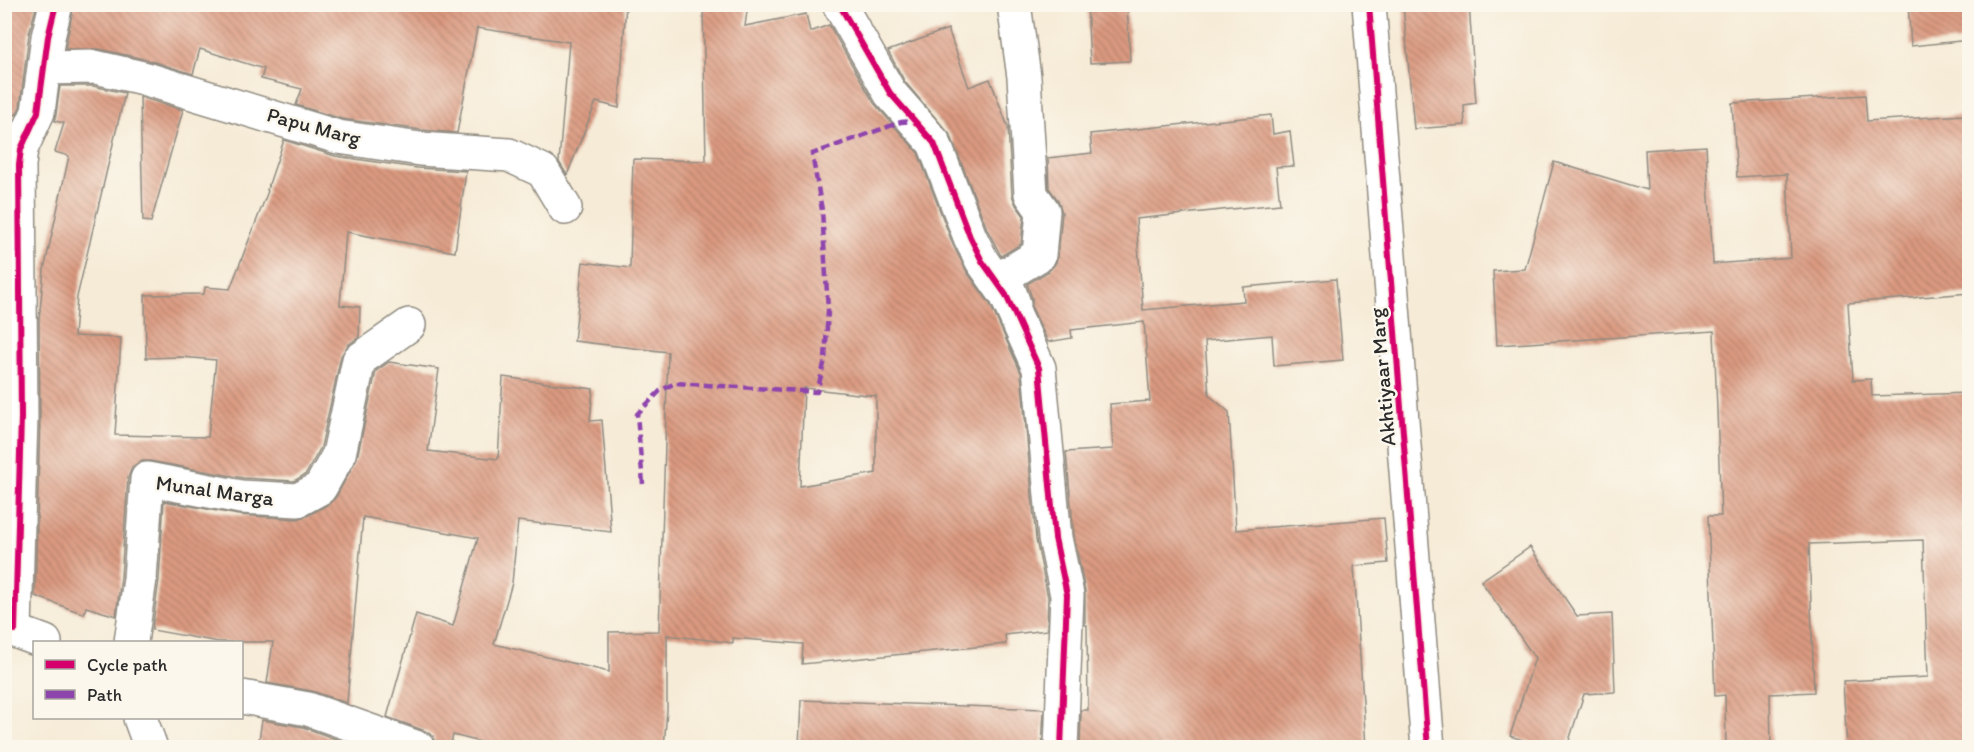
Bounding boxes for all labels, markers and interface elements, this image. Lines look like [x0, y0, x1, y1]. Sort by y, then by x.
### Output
street label: Papu Marg [264, 101, 364, 151]
street label: Akhtiyaar Marg [1363, 307, 1400, 447]
street label: Munal Marga [154, 469, 276, 511]
legend [33, 641, 243, 719]
text: Cycle path [87, 654, 168, 676]
text: Path [87, 684, 122, 706]

